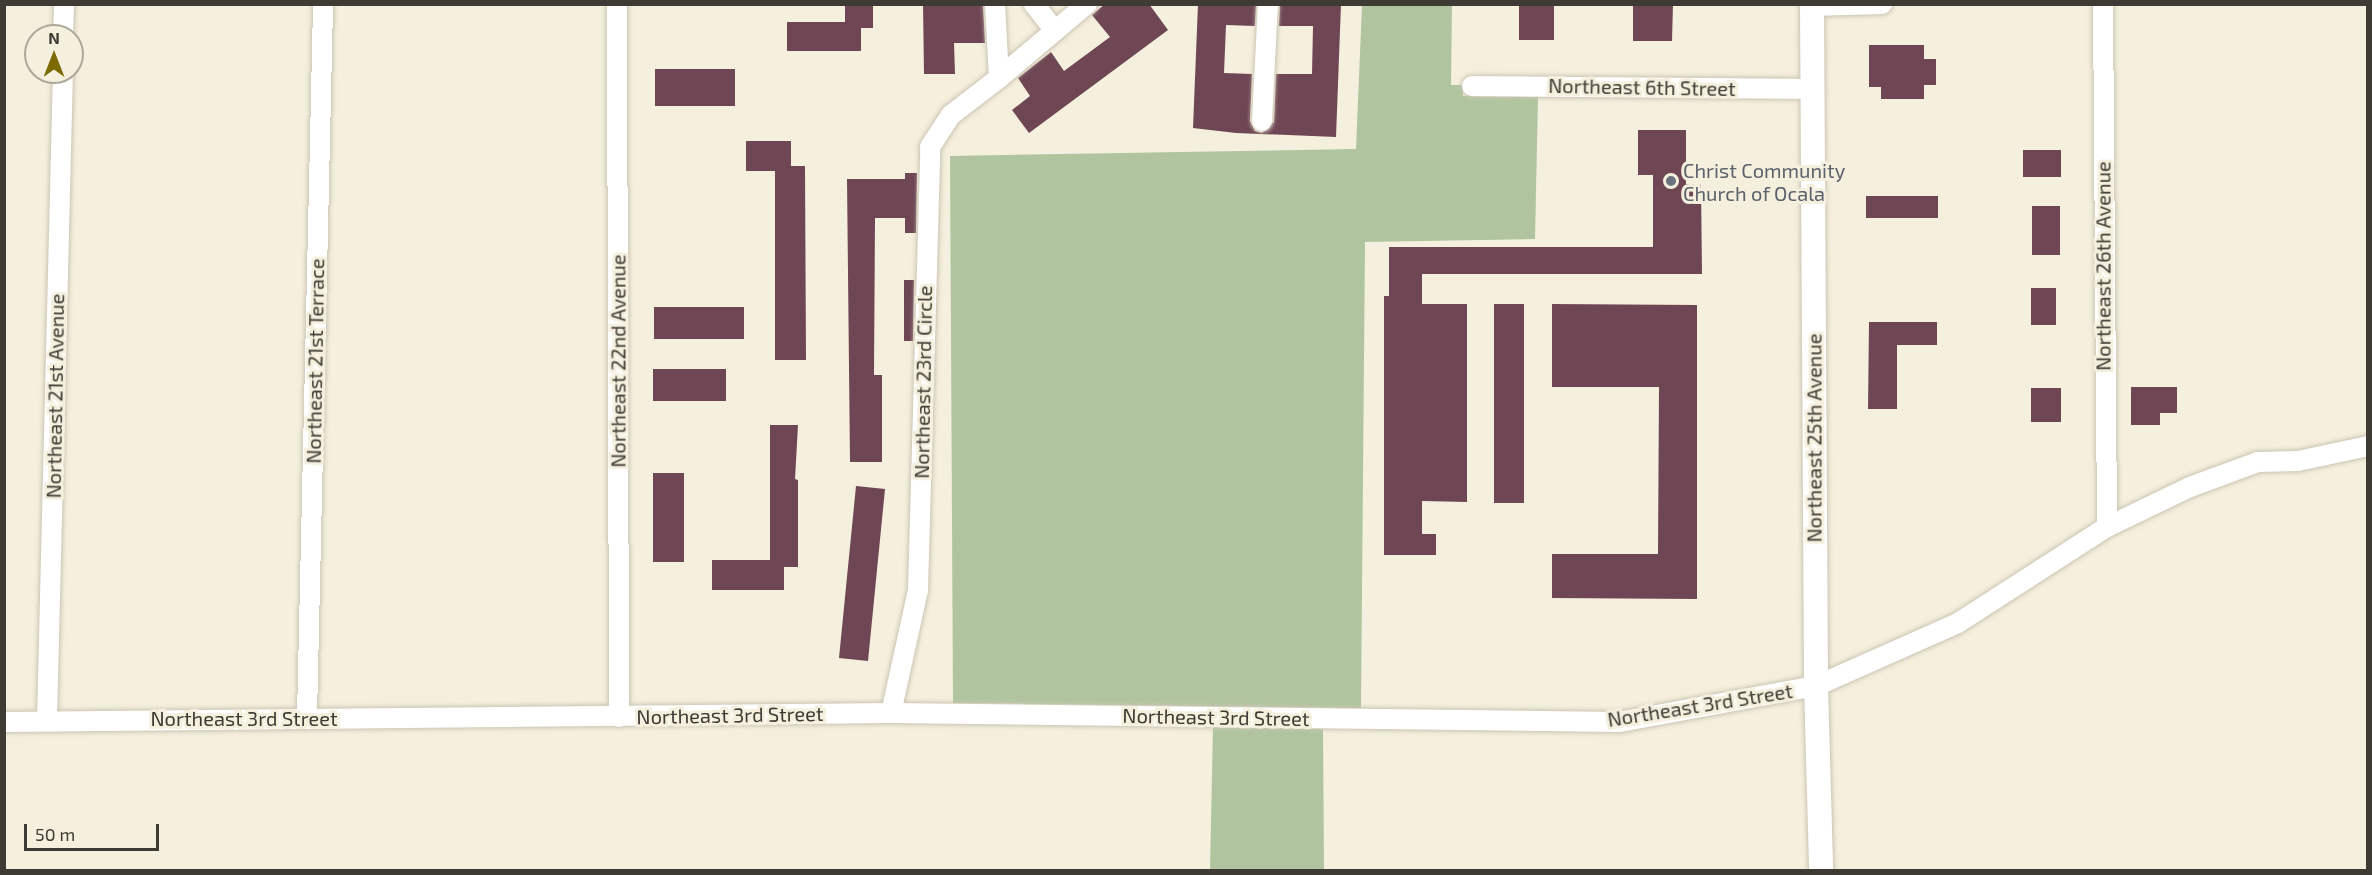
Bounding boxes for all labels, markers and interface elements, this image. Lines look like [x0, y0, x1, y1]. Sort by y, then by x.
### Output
north arrow [24, 24, 84, 84]
text: N [48, 28, 60, 47]
street label: Northeast 6th Street [1548, 73, 1736, 101]
place label: Christ Community Church of Ocala [1683, 158, 1845, 205]
street label: Northeast 26th Avenue [2091, 161, 2115, 371]
marker: Christ Community Church of Ocala [1664, 174, 1678, 188]
street label: Northeast 22nd Avenue [606, 254, 630, 468]
street label: Northeast 21st Terrace [301, 258, 329, 464]
street label: Northeast 23rd Circle [909, 285, 937, 479]
street label: Northeast 21st Avenue [41, 293, 69, 499]
street label: Northeast 25th Avenue [1802, 333, 1826, 543]
street label: Northeast 3rd Street [1606, 679, 1794, 731]
street label: Northeast 3rd Street [636, 701, 824, 729]
street label: Northeast 3rd Street [1122, 703, 1310, 731]
street label: Northeast 3rd Street [150, 706, 338, 730]
scale bar [27, 812, 162, 850]
text: 50 m [35, 823, 75, 845]

